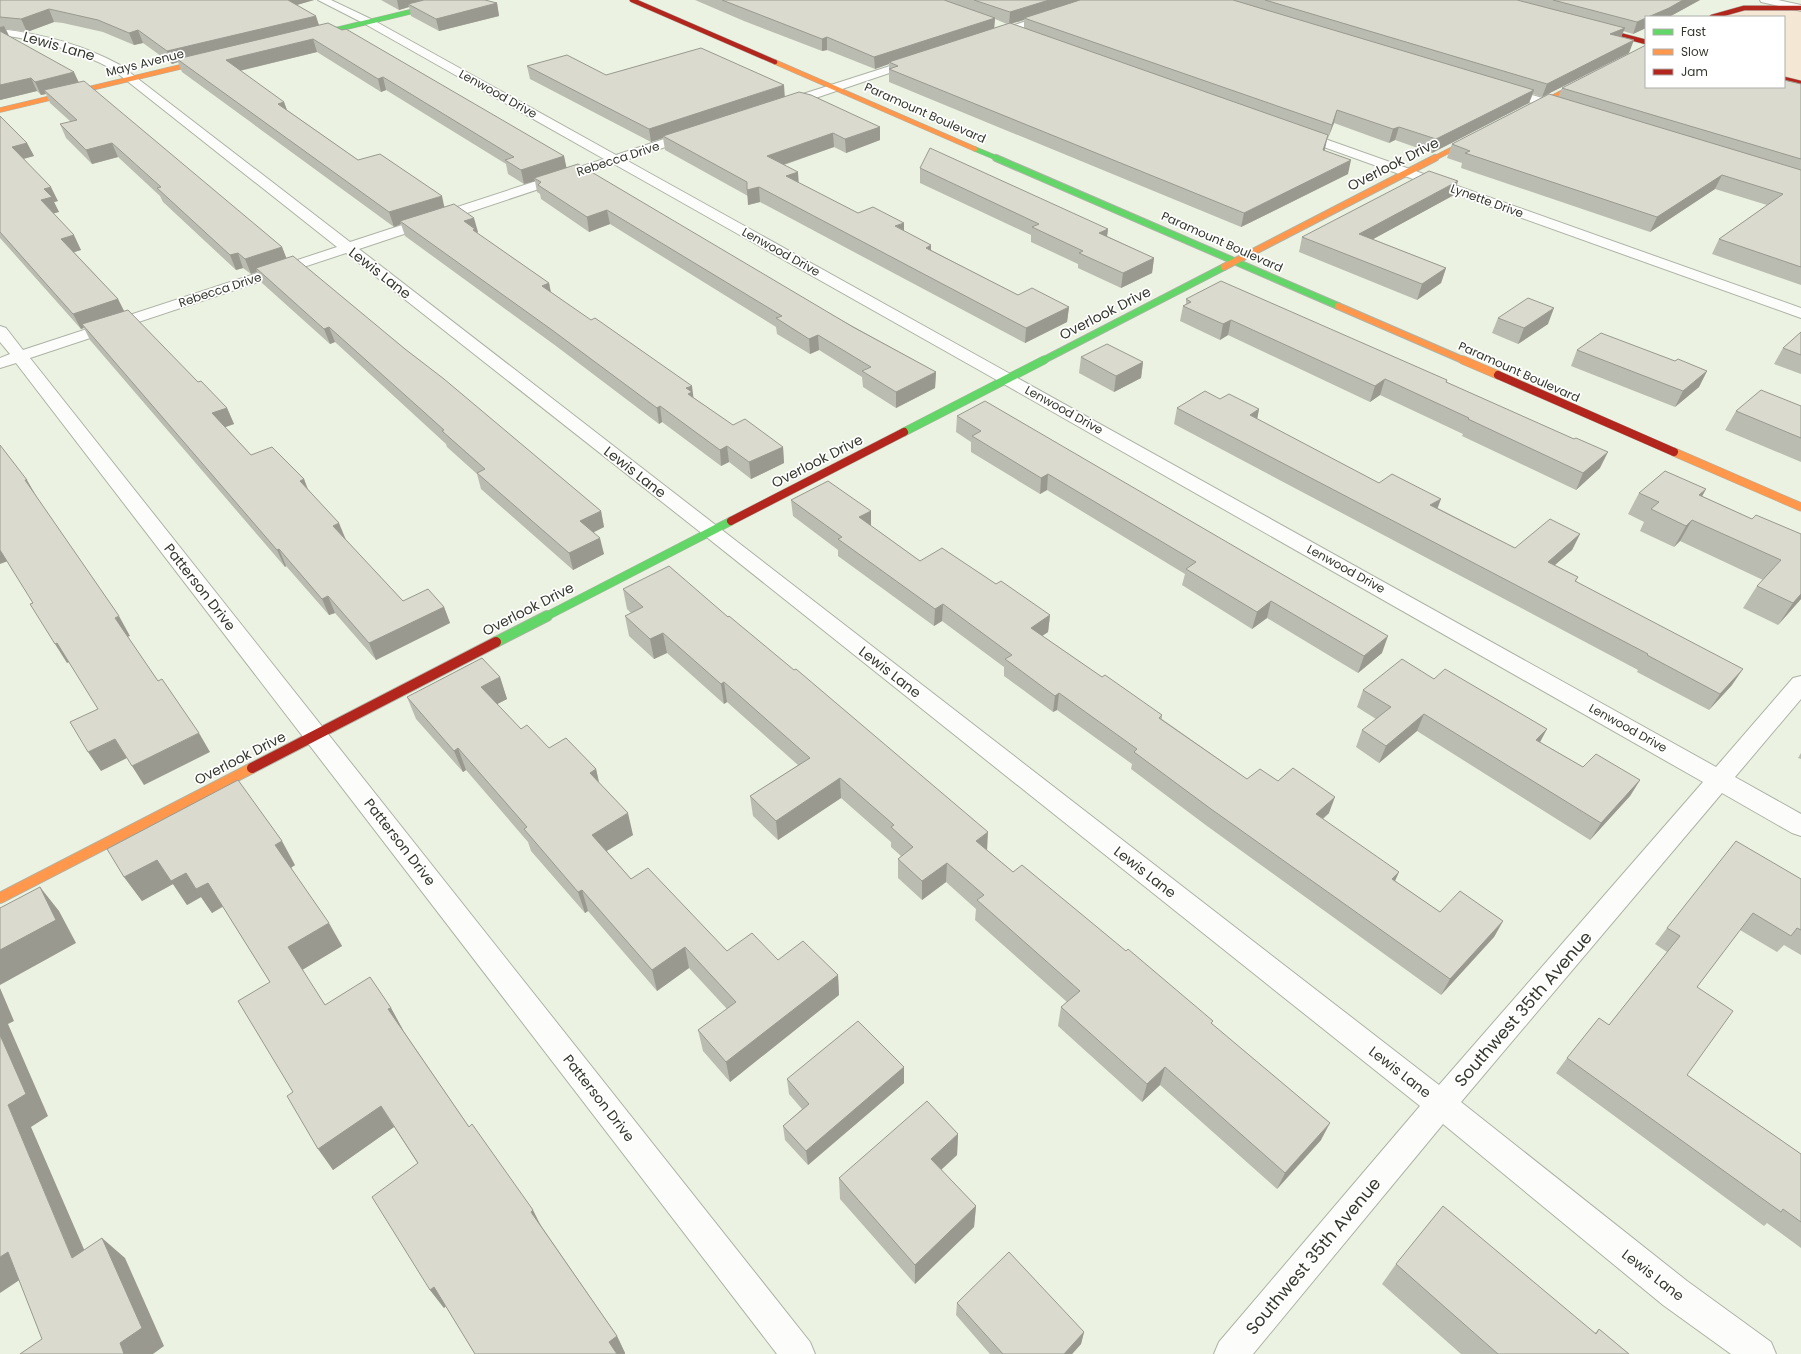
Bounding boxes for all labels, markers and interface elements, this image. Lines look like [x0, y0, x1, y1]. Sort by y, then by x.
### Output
legend [1645, 16, 1785, 88]
text: Fast [1681, 23, 1706, 40]
street label: Lewis Lane [21, 26, 98, 66]
text: Slow [1681, 43, 1709, 60]
street label: Mays Avenue [104, 45, 186, 80]
text: Jam [1681, 63, 1708, 80]
street label: Lenwood Drive [456, 65, 540, 122]
street label: Paramount Boulevard [862, 78, 989, 147]
street label: Overlook Drive [1344, 132, 1442, 196]
street label: Rebecca Drive [574, 137, 661, 180]
street label: Lynette Drive [1448, 179, 1526, 222]
street label: Paramount Boulevard [1159, 207, 1286, 276]
street label: Lenwood Drive [739, 223, 823, 280]
street label: Lewis Lane [345, 242, 416, 304]
street label: Rebecca Drive [176, 268, 263, 311]
street label: Overlook Drive [1056, 281, 1154, 345]
street label: Paramount Boulevard [1456, 337, 1583, 406]
street label: Lenwood Drive [1022, 381, 1106, 438]
street label: Overlook Drive [768, 429, 866, 493]
street label: Lewis Lane [600, 441, 671, 503]
street label: Patterson Drive [160, 539, 241, 635]
street label: Lenwood Drive [1304, 540, 1388, 597]
street label: Overlook Drive [479, 577, 577, 641]
street label: Lewis Lane [855, 641, 926, 703]
street label: Lenwood Drive [1586, 699, 1670, 756]
street label: Overlook Drive [191, 726, 289, 790]
street label: Patterson Drive [360, 794, 441, 890]
street label: Lewis Lane [1110, 841, 1181, 903]
street label: Southwest 35th Avenue [1449, 926, 1597, 1092]
street label: Lewis Lane [1365, 1041, 1436, 1103]
street label: Patterson Drive [559, 1050, 640, 1146]
street label: Southwest 35th Avenue [1240, 1172, 1386, 1340]
street label: Lewis Lane [1618, 1244, 1689, 1306]

